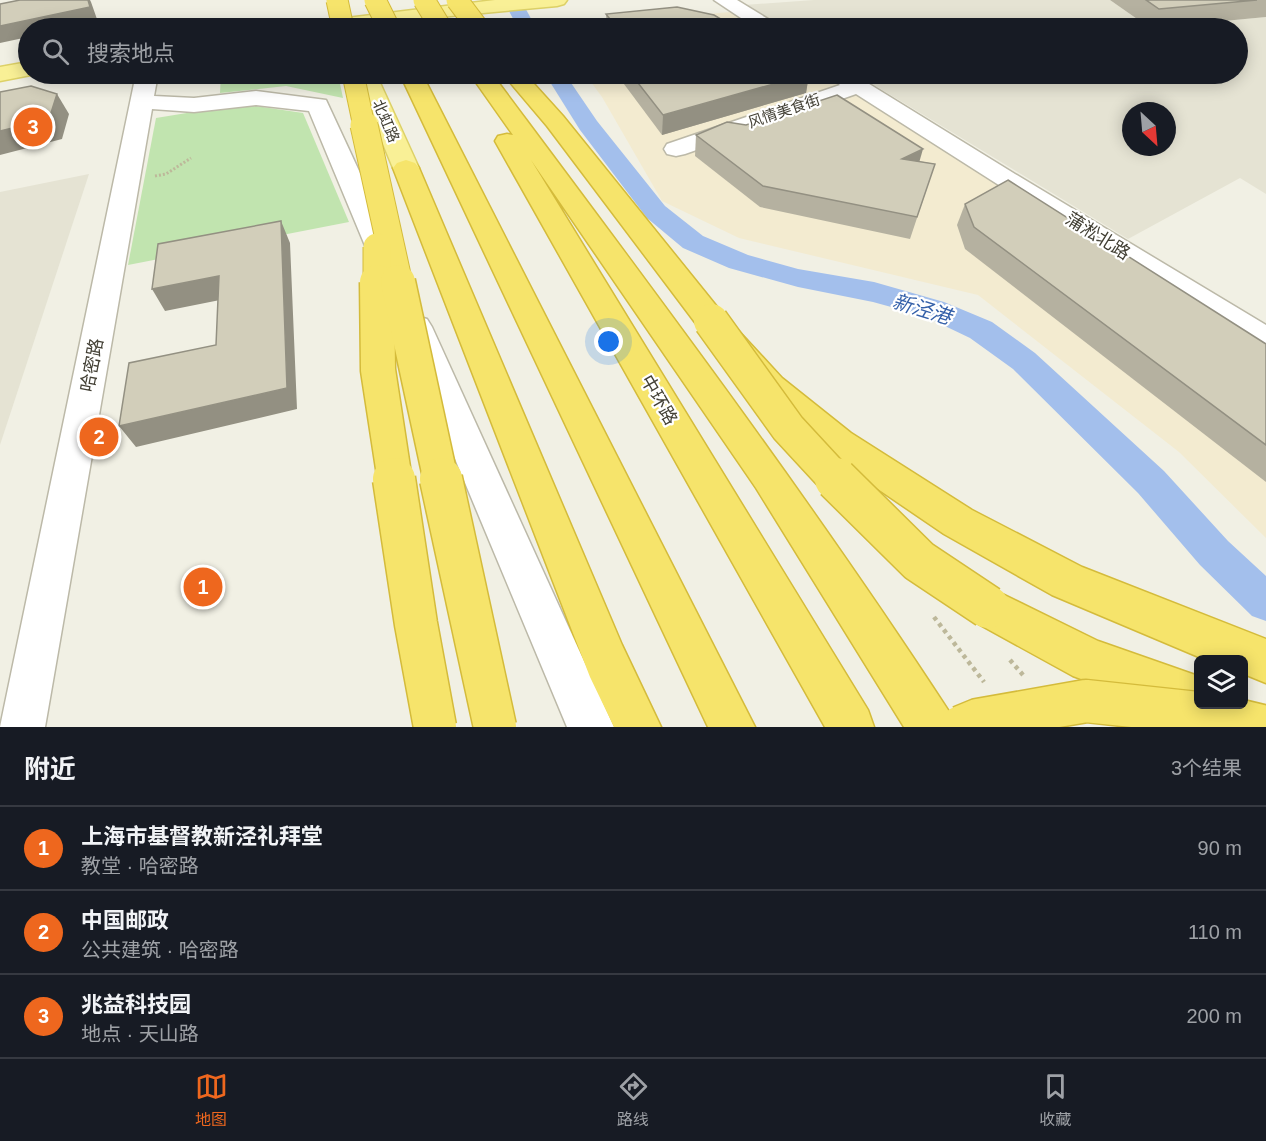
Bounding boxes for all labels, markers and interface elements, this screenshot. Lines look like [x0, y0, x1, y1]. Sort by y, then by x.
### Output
search box [18, 18, 1248, 84]
icon: search [39, 35, 72, 68]
text: 搜索地点 [87, 41, 175, 66]
street label: 风情美食街 [746, 90, 822, 131]
street label: 北虹路 [370, 97, 403, 145]
north arrow [1122, 102, 1176, 156]
pin: 3 [14, 104, 52, 150]
street label: 蒲淞北路 [1062, 208, 1134, 264]
water label: 新泾港 [890, 290, 957, 329]
your location [594, 327, 623, 356]
street label: 哈密路 [77, 337, 107, 393]
street label: 中环路 [637, 372, 681, 428]
pin: 2 [80, 414, 118, 460]
pin: 1 [184, 564, 222, 610]
map controls [1194, 655, 1248, 709]
button: layers [1194, 655, 1248, 709]
text: 附近 [24, 754, 76, 784]
text: 3个结果 [1171, 757, 1242, 779]
text: 上海市基督教新泾礼拜堂 [81, 824, 323, 849]
text: 1 [38, 837, 49, 859]
text: 90 m [1198, 837, 1242, 859]
text: 教堂 · 哈密路 [81, 855, 199, 877]
text: 中国邮政 [81, 908, 169, 933]
text: 2 [38, 921, 49, 943]
text: 110 m [1188, 921, 1242, 943]
text: 公共建筑 · 哈密路 [81, 939, 239, 961]
text: 兆益科技园 [81, 992, 191, 1017]
text: 3 [38, 1005, 49, 1027]
text: 200 m [1186, 1005, 1242, 1027]
text: 地点 · 天山路 [81, 1023, 199, 1045]
tab: 地图 [195, 1070, 228, 1130]
tab: 路线 [617, 1070, 650, 1130]
tab: 收藏 [1039, 1070, 1072, 1130]

